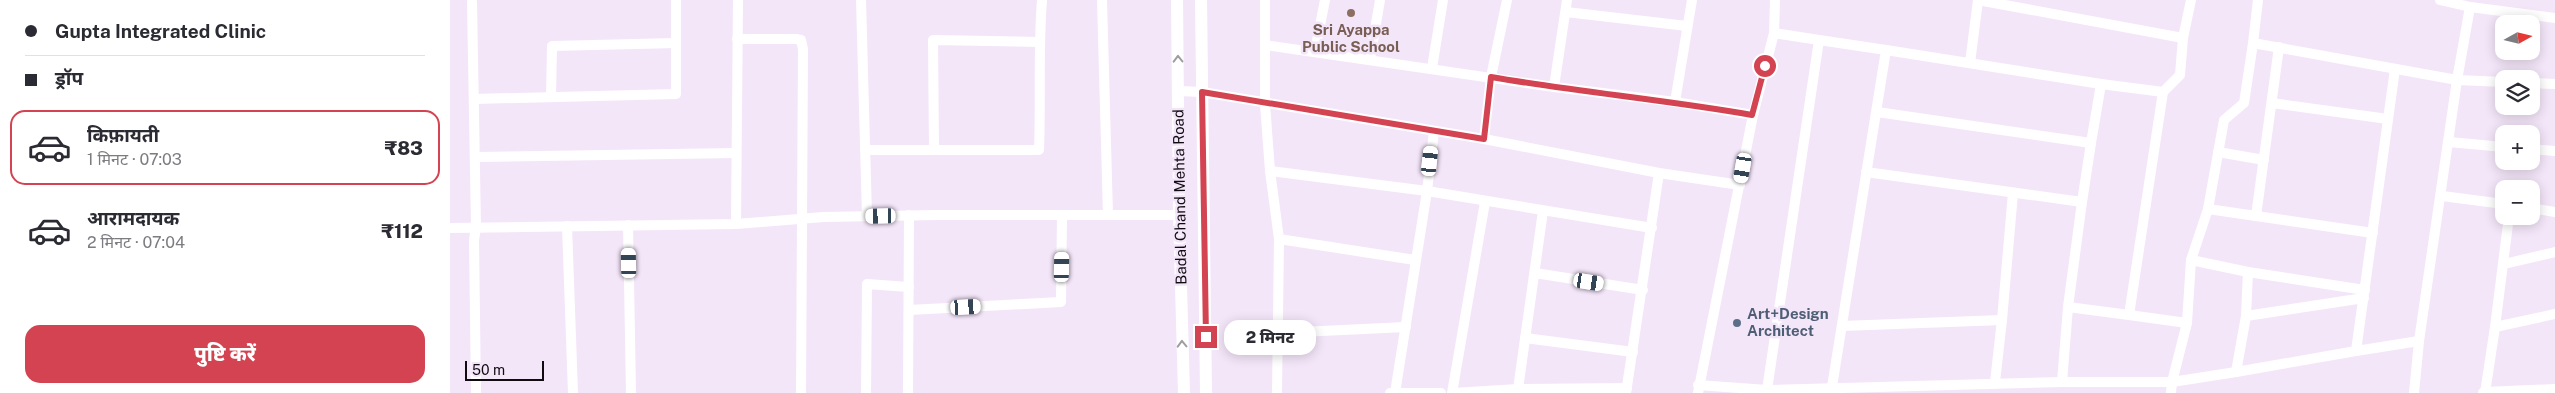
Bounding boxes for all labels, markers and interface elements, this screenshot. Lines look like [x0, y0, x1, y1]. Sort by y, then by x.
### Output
marker: Sri Ayappa Public School [1345, 7, 1357, 19]
north arrow [2495, 15, 2540, 60]
map controls [2495, 15, 2540, 225]
text: Gupta Integrated Clinic [55, 20, 266, 42]
place label: Sri Ayappa Public School [1302, 21, 1400, 55]
one-way arrow [1173, 55, 1183, 63]
route start [1754, 55, 1776, 77]
text: ड्रॉप [55, 67, 83, 89]
button: layers [2495, 70, 2540, 115]
street label: Badal Chand Mehta Road [1169, 109, 1190, 285]
text: किफ़ायती [87, 124, 159, 146]
icon: car [27, 125, 72, 170]
button: + [2495, 125, 2540, 170]
text: ₹83 [384, 137, 423, 159]
car [1420, 145, 1439, 177]
text: 1 मिनट · 07:03 [87, 150, 182, 169]
car [1733, 152, 1752, 184]
button: − [2495, 180, 2540, 225]
text: आरामदायक [87, 207, 179, 229]
icon: car [27, 208, 72, 253]
car [865, 208, 896, 224]
text: ₹112 [381, 220, 423, 242]
text: 2 मिनट · 07:04 [87, 233, 185, 252]
car [621, 248, 636, 278]
car [1054, 252, 1069, 282]
car [1573, 272, 1604, 292]
car [950, 299, 981, 315]
place label: Art+Design Architect [1747, 305, 1829, 339]
marker: Art+Design Architect [1731, 317, 1743, 329]
callout: 2 मिनट [1224, 320, 1316, 354]
button: पुष्टि करें [25, 325, 425, 383]
route end [1195, 326, 1217, 348]
text: 2 मिनट [1246, 328, 1294, 347]
one-way arrow [1177, 340, 1188, 348]
scale bar [465, 358, 544, 381]
text: 50 m [472, 362, 505, 378]

